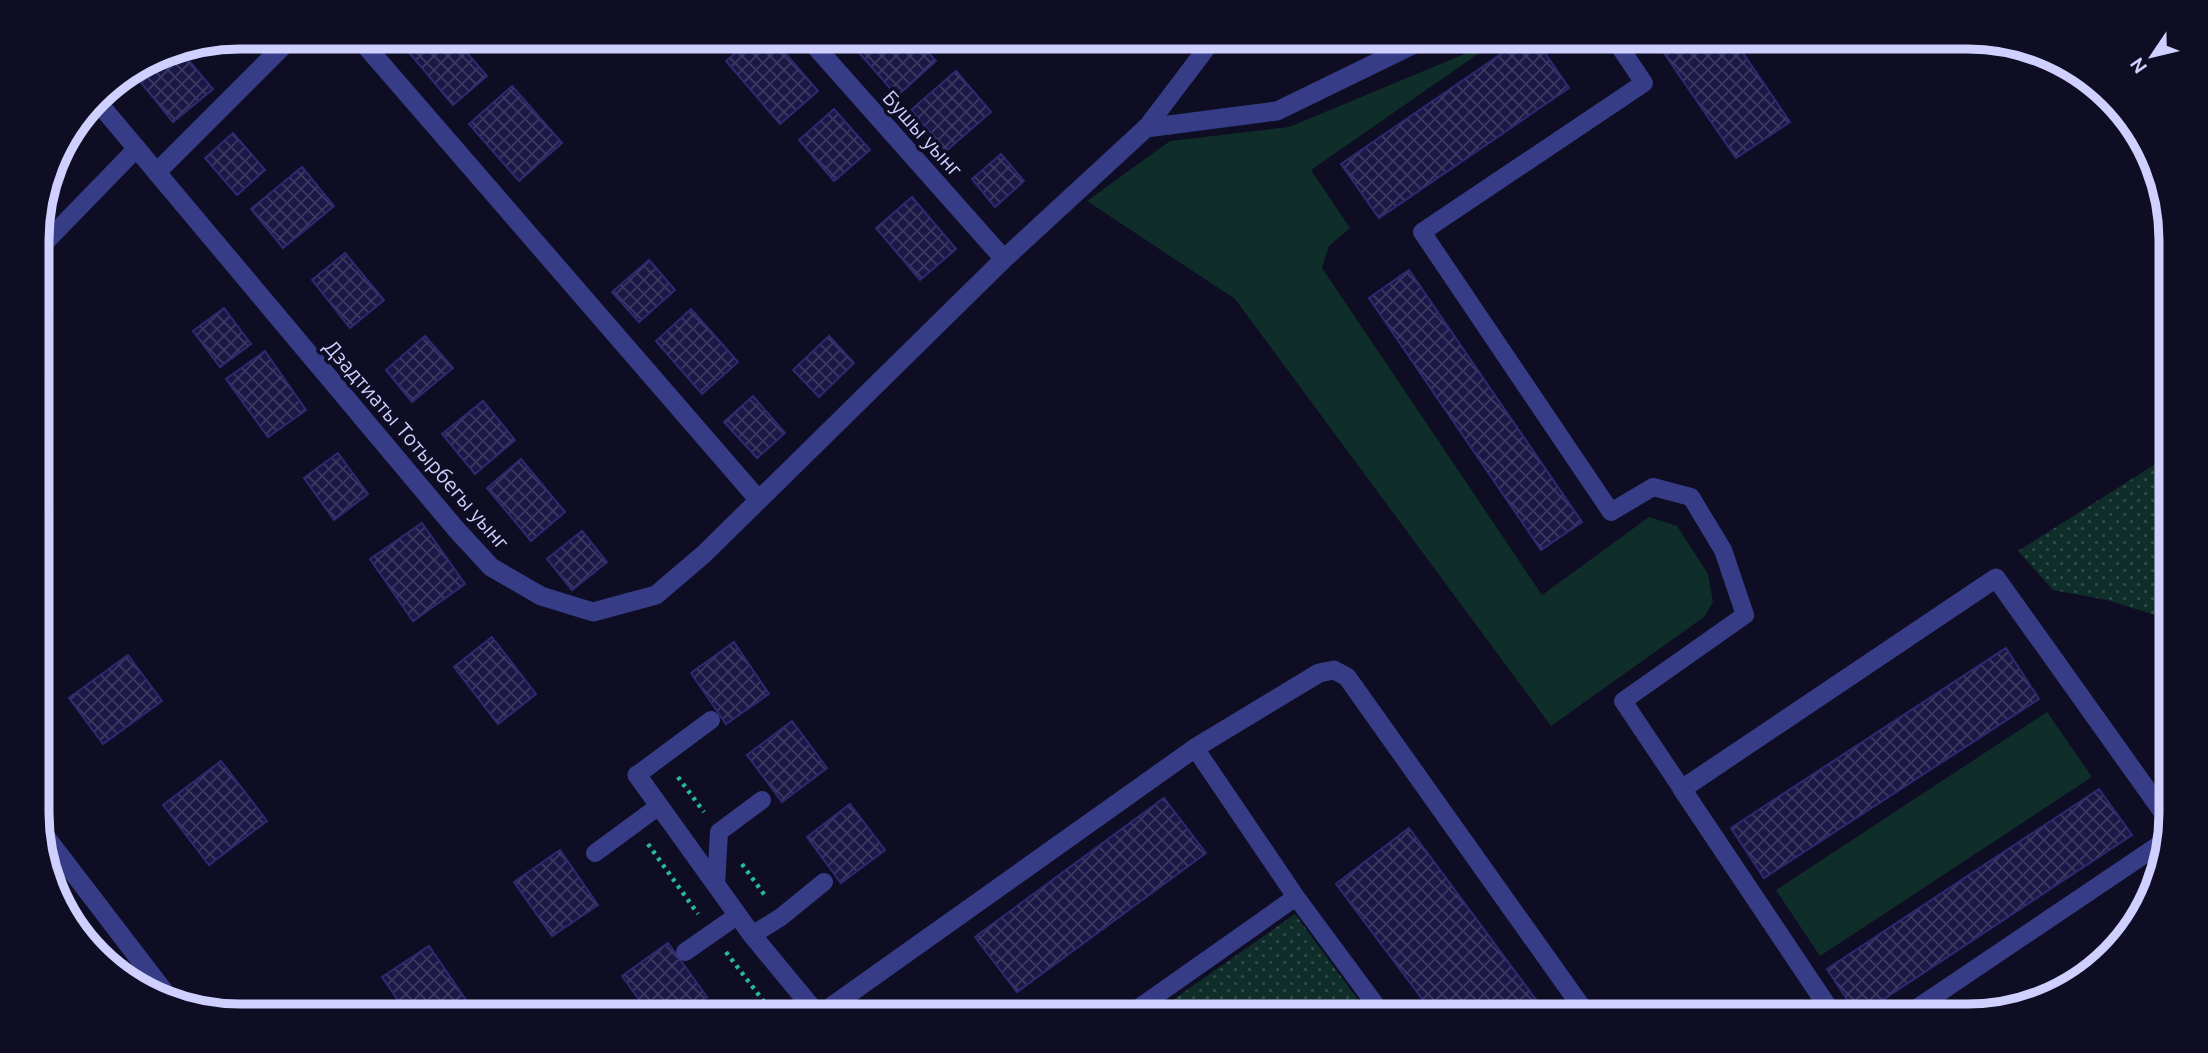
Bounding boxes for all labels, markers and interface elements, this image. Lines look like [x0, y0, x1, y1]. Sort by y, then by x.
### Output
north arrow [2117, 21, 2187, 91]
text: N [2125, 54, 2151, 78]
street label: Бушы уынг [878, 85, 968, 181]
street label: Дзадтиаты Тотырбегы уынг [320, 334, 515, 554]

